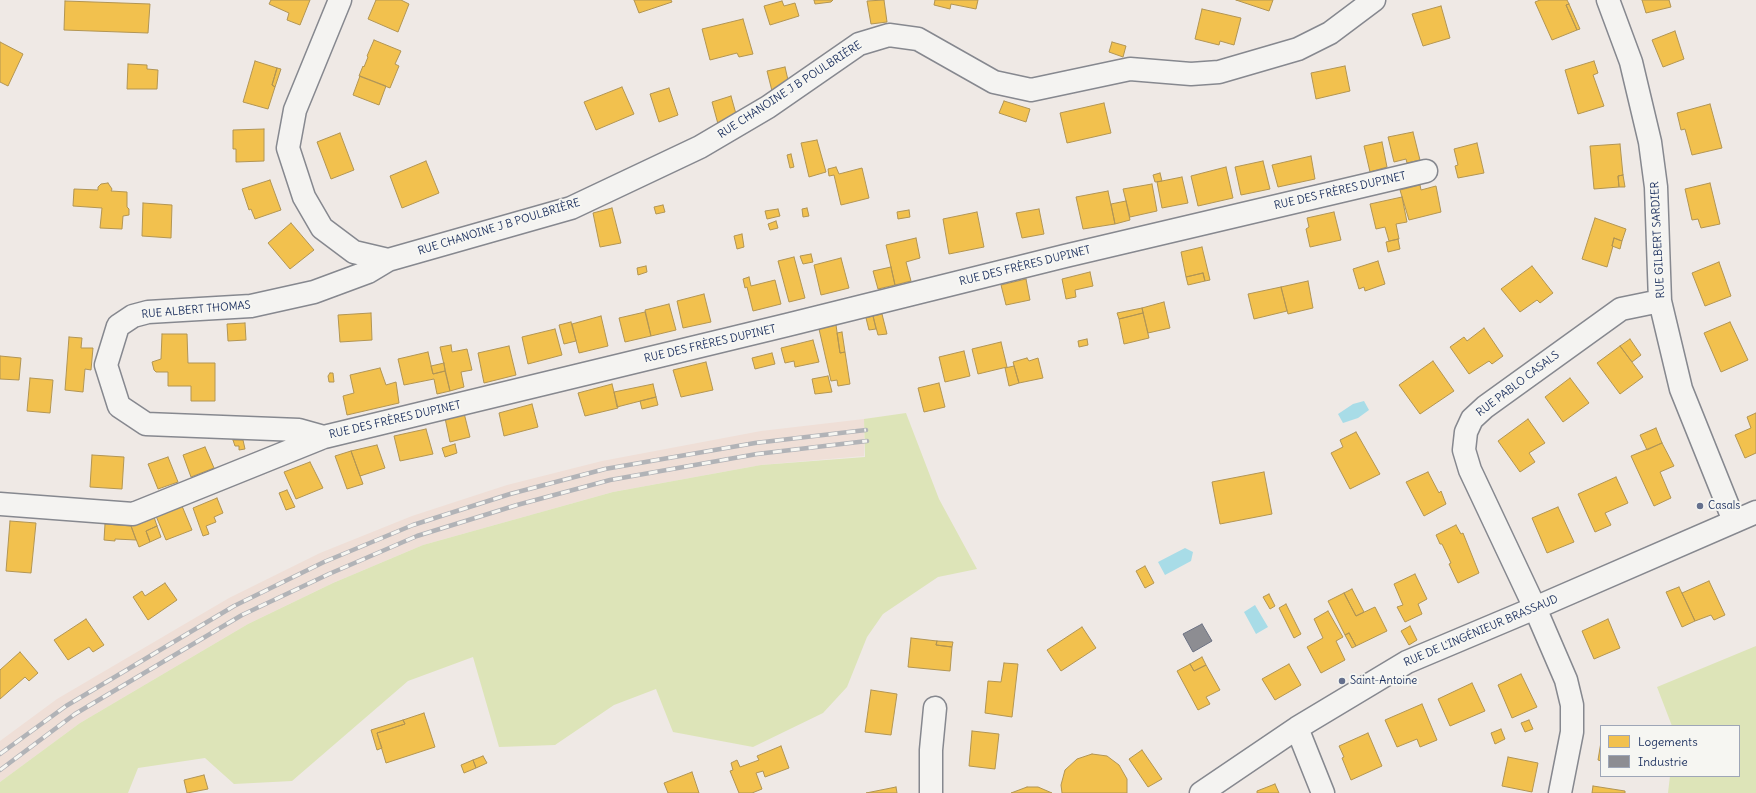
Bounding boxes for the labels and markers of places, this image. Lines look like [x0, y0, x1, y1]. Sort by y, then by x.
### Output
place label: Casals [1708, 499, 1740, 513]
marker: Casals [1695, 501, 1705, 511]
place label: Saint-Antoine [1350, 674, 1417, 688]
marker: Saint-Antoine [1337, 676, 1347, 686]

